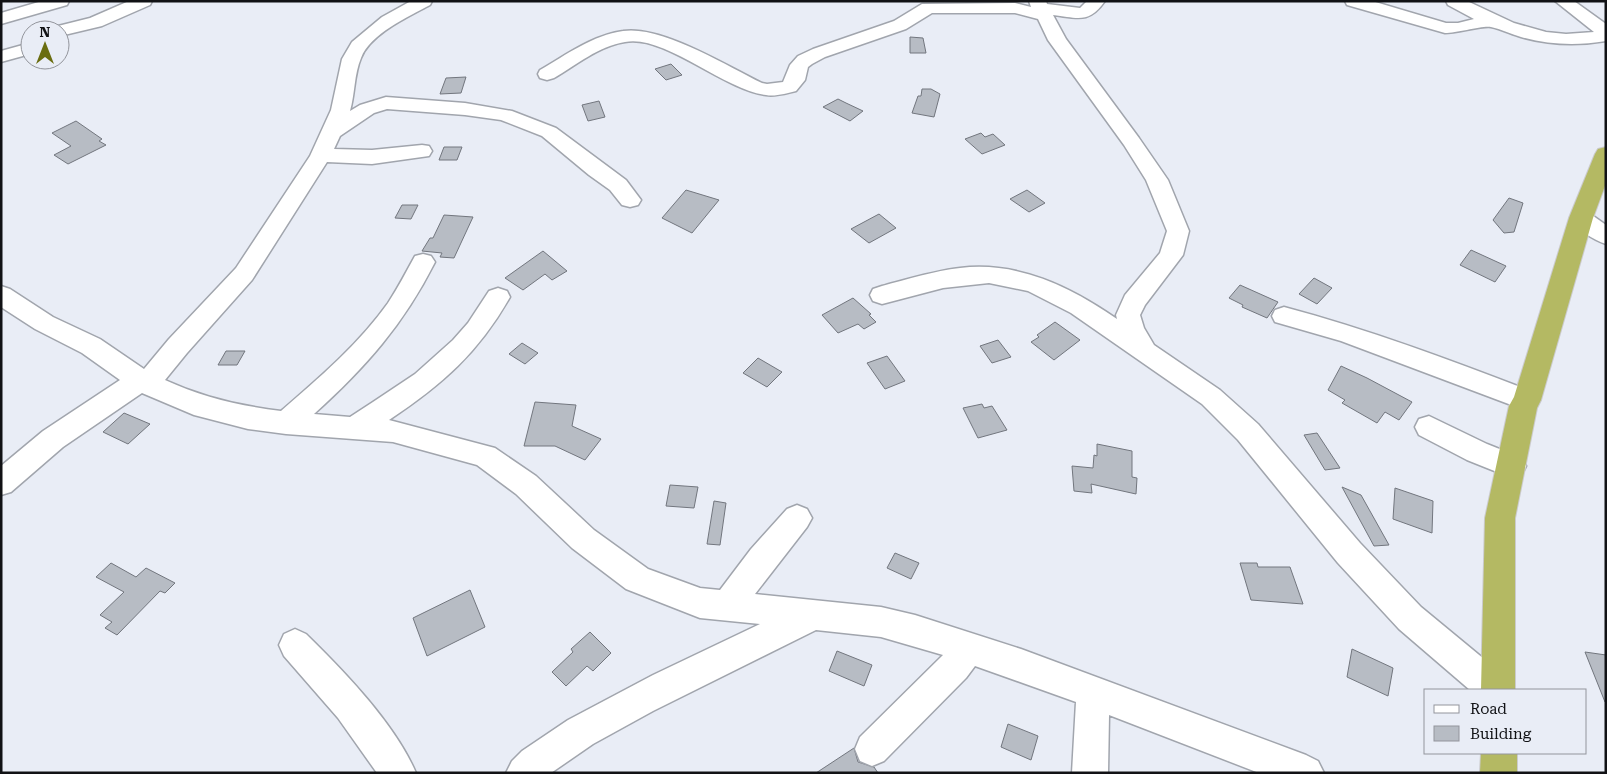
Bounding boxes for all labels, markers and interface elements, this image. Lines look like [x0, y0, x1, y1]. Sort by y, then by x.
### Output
north arrow [20, 20, 70, 70]
text: N [40, 24, 51, 40]
legend [1424, 689, 1587, 754]
text: Road [1470, 700, 1507, 718]
text: Building [1470, 725, 1532, 743]

